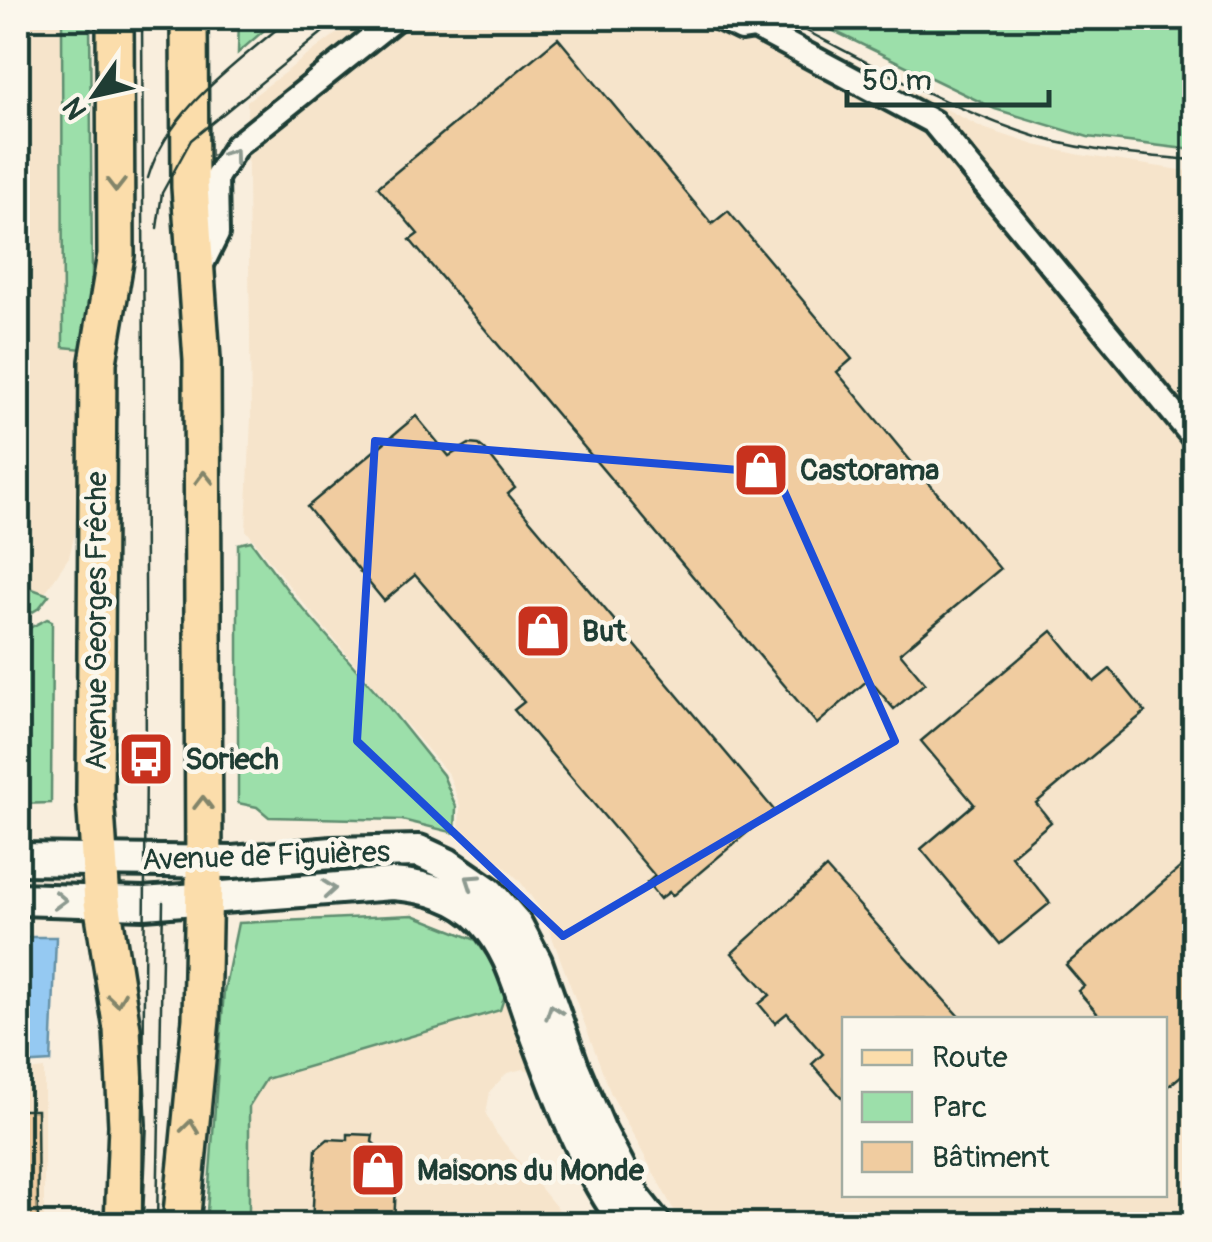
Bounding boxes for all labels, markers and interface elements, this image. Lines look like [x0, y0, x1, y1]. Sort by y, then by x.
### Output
north arrow [45, 45, 145, 145]
scale bar [847, 45, 1050, 107]
text: 50 m [862, 62, 932, 99]
text: N [56, 91, 95, 126]
one-way arrow [220, 148, 238, 166]
one-way arrow [105, 178, 127, 193]
shop icon: Castorama [731, 440, 791, 500]
place label: Castorama [800, 452, 939, 489]
one-way arrow [193, 469, 215, 484]
street label: Avenue Georges Frêche [78, 471, 115, 770]
shop icon: But [513, 601, 573, 661]
place label: But [582, 613, 627, 650]
bus stop icon: Soriech [116, 729, 176, 789]
place label: Soriech [185, 741, 279, 778]
one-way arrow [192, 794, 214, 810]
street label: Avenue de Figuières [141, 833, 391, 879]
one-way arrow [465, 875, 484, 893]
one-way arrow [322, 879, 338, 900]
one-way arrow [52, 889, 68, 910]
one-way arrow [106, 990, 127, 1007]
one-way arrow [544, 1004, 565, 1021]
legend [842, 1017, 1167, 1197]
text: Route [932, 1039, 1008, 1076]
text: Parc [932, 1089, 987, 1126]
one-way arrow [179, 1119, 200, 1136]
text: Bâtiment [932, 1139, 1050, 1176]
shop icon: Maisons du Monde [348, 1140, 408, 1200]
place label: Maisons du Monde [417, 1152, 645, 1189]

